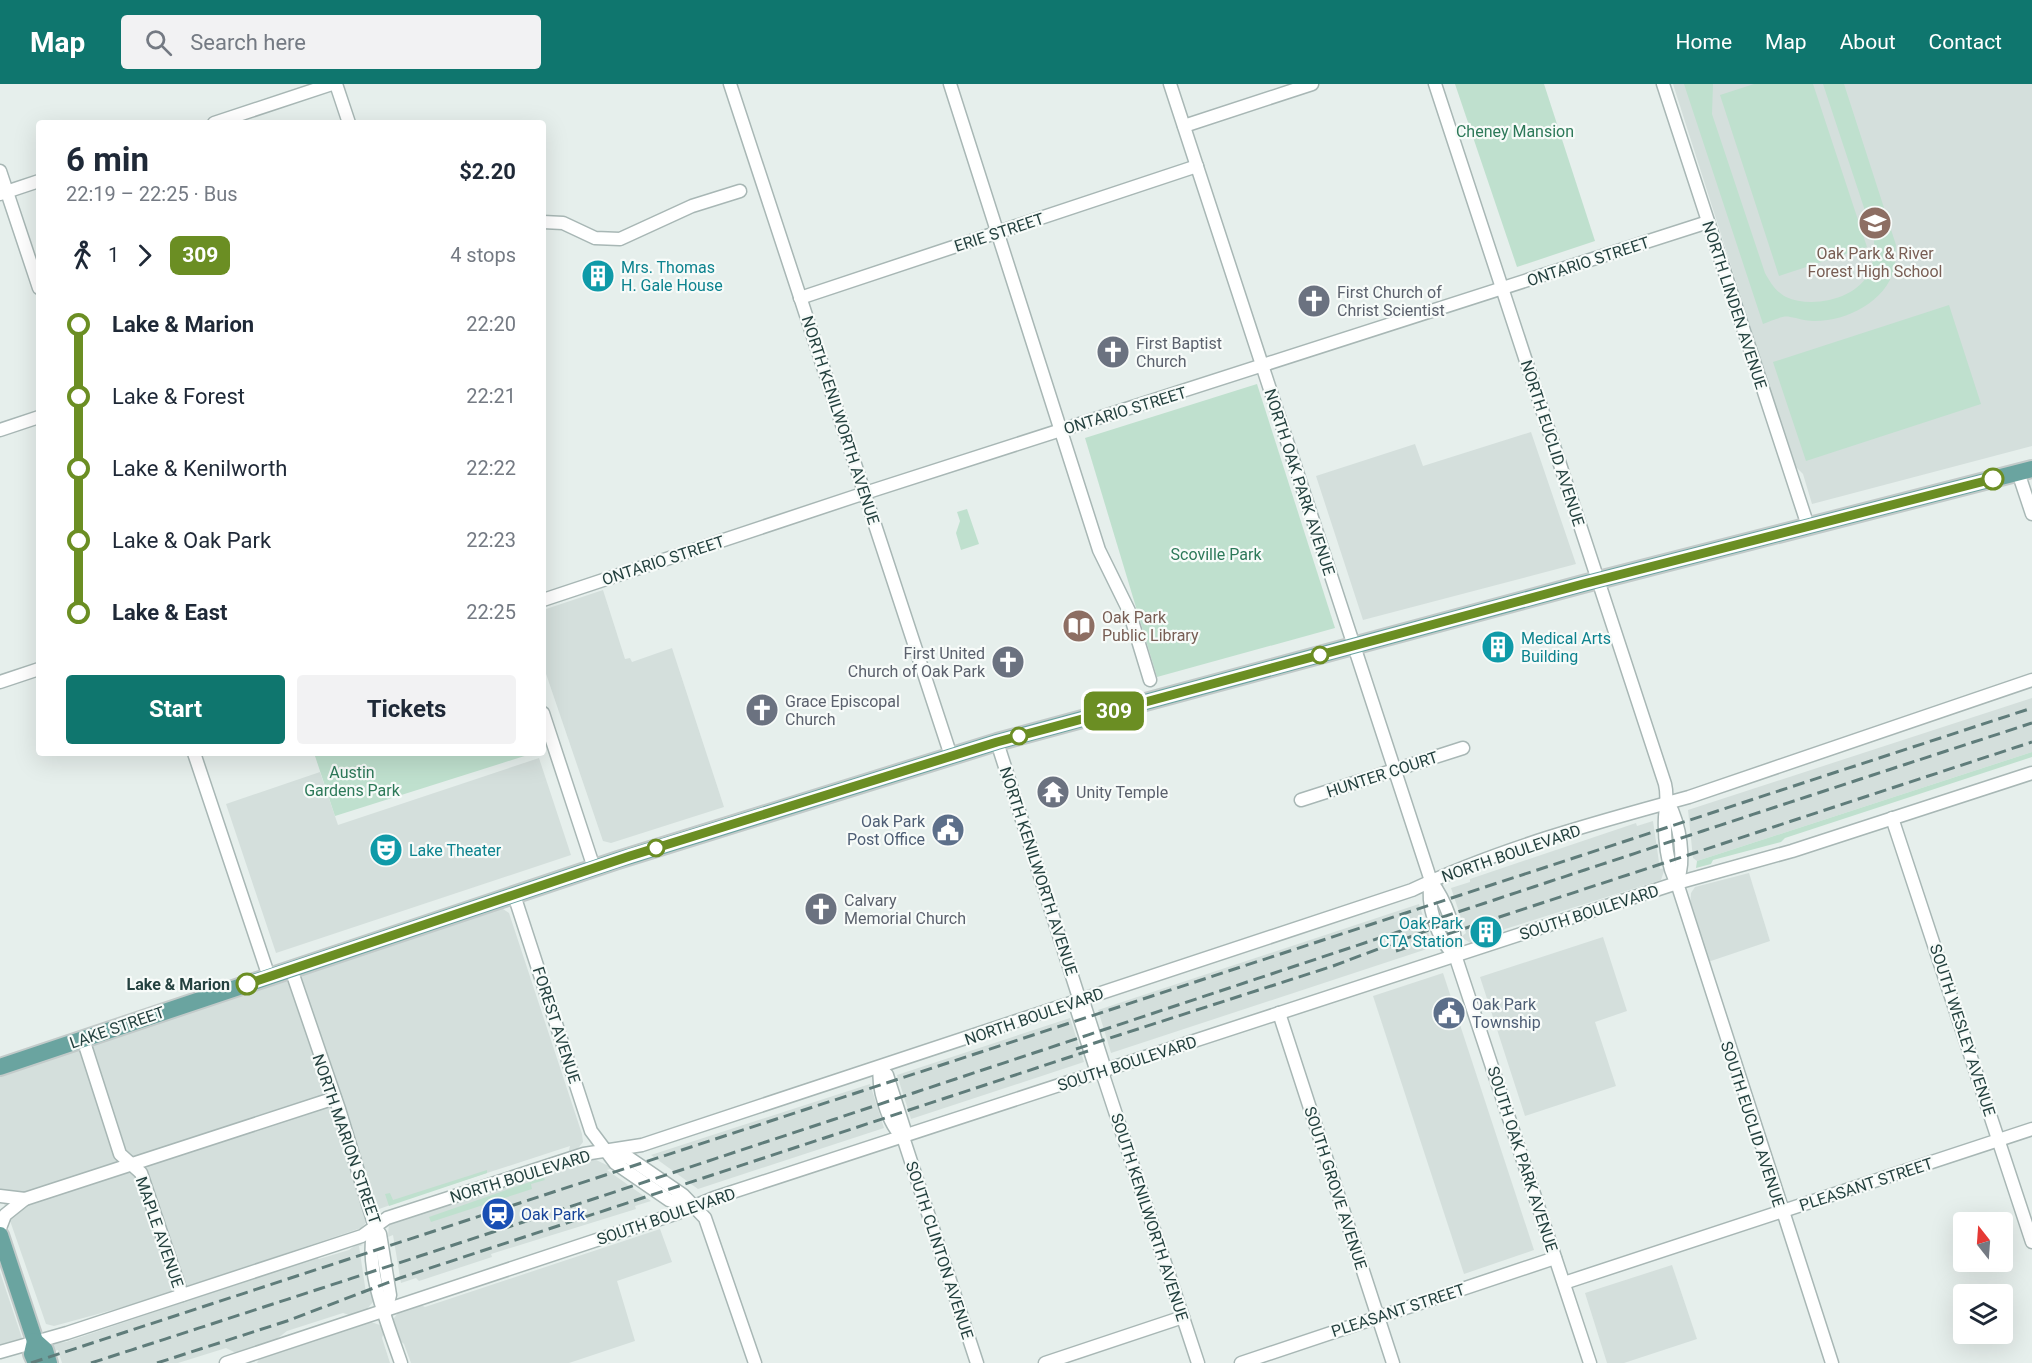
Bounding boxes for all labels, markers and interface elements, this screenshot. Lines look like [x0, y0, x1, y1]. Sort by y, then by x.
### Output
search box [121, 15, 541, 69]
text: Map [30, 26, 85, 59]
icon: search [142, 26, 175, 59]
text: Search here [190, 30, 306, 55]
text: Home [1676, 30, 1732, 54]
text: Map [1765, 30, 1807, 54]
text: About [1840, 30, 1896, 54]
text: Contact [1929, 30, 2002, 54]
park label: Cheney Mansion [1456, 122, 1574, 141]
text: 6 min [66, 140, 149, 179]
text: $2.20 [459, 159, 516, 184]
text: 22:19 – 22:25 · Bus [66, 182, 238, 206]
school or university icon: Oak Park & River Forest High School [1857, 205, 1893, 241]
street label: ERIE STREET [952, 209, 1047, 256]
street label: NORTH LINDEN AVENUE [1698, 219, 1771, 392]
street label: ONTARIO STREET [1525, 233, 1652, 290]
icon: walk [66, 239, 99, 272]
icon: forward [128, 239, 161, 272]
text: 1 [108, 243, 119, 267]
text: 309 [182, 243, 218, 267]
text: 4 stops [450, 243, 516, 267]
place label: Oak Park & River Forest High School [1808, 244, 1942, 281]
building icon: Mrs. Thomas H. Gale House [580, 258, 616, 294]
place label: Mrs. Thomas H. Gale House [621, 258, 723, 295]
church icon: First Church of Christ Scientist [1296, 283, 1332, 319]
place label: First Church of Christ Scientist [1337, 283, 1445, 320]
text: Lake & Marion [112, 312, 254, 337]
text: 22:20 [466, 312, 516, 336]
street label: NORTH KENILWORTH AVENUE [798, 313, 883, 527]
church icon: First Baptist Church [1095, 334, 1131, 370]
place label: First Baptist Church [1136, 334, 1222, 371]
street label: NORTH EUCLID AVENUE [1517, 358, 1588, 529]
street label: ONTARIO STREET [1061, 383, 1189, 438]
text: Lake & Forest [112, 384, 245, 409]
text: 22:21 [466, 384, 516, 408]
street label: NORTH OAK PARK AVENUE [1260, 386, 1339, 578]
text: Lake & Kenilworth [112, 456, 287, 481]
text: 22:22 [466, 456, 516, 480]
unlabelled marker [1982, 468, 2004, 490]
text: Lake & Oak Park [112, 528, 271, 553]
text: 22:23 [466, 528, 516, 552]
street label: ONTARIO STREET [600, 532, 727, 589]
park label: Scoville Park [1171, 545, 1262, 564]
text: Lake & East [112, 600, 227, 625]
text: 22:25 [466, 600, 516, 624]
library icon: Oak Park Public Library [1061, 608, 1097, 644]
place label: Oak Park Public Library [1102, 608, 1199, 645]
building icon: Medical Arts Building [1480, 629, 1516, 665]
place label: Medical Arts Building [1521, 629, 1611, 666]
place label: First United Church of Oak Park [848, 644, 986, 681]
church icon: First United Church of Oak Park [990, 644, 1026, 680]
unlabelled marker [1311, 646, 1329, 664]
button: Start [66, 675, 285, 744]
button: Tickets [297, 675, 516, 744]
church icon: Grace Episcopal Church [744, 692, 780, 728]
place label: Grace Episcopal Church [785, 692, 900, 729]
line badge: 309 [1080, 692, 1148, 730]
text: 309 [1096, 699, 1132, 723]
unlabelled marker [1010, 727, 1028, 745]
street label: HUNTER COURT [1324, 747, 1441, 801]
park label: Austin Gardens Park [304, 763, 401, 800]
street label: NORTH KENILWORTH AVENUE [996, 764, 1081, 978]
temple icon: Unity Temple [1035, 774, 1071, 810]
place label: Unity Temple [1076, 783, 1168, 802]
place label: Oak Park Post Office [847, 812, 926, 849]
public building icon: Oak Park Post Office [930, 812, 966, 848]
street label: NORTH BOULEVARD [1439, 821, 1583, 886]
theatre icon: Lake Theater [368, 832, 404, 868]
unlabelled marker [647, 839, 665, 857]
place label: Lake Theater [409, 841, 502, 860]
street label: SOUTH BOULEVARD [1517, 881, 1661, 944]
church icon: Calvary Memorial Church [803, 891, 839, 927]
place label: Calvary Memorial Church [844, 891, 966, 928]
place label: Oak Park CTA Station [1379, 914, 1464, 951]
building icon: Oak Park CTA Station [1468, 914, 1504, 950]
street label: SOUTH WESLEY AVENUE [1926, 942, 1999, 1119]
street label: FOREST AVENUE [529, 964, 584, 1086]
marker: Lake & Marion [236, 973, 258, 995]
place label: Lake & Marion [127, 975, 230, 994]
street label: NORTH BOULEVARD [962, 984, 1106, 1049]
public building icon: Oak Park Township [1431, 995, 1467, 1031]
place label: Oak Park Township [1472, 995, 1541, 1032]
street label: LAKE STREET [67, 1002, 168, 1053]
street label: SOUTH BOULEVARD [1055, 1032, 1199, 1095]
street label: SOUTH EUCLID AVENUE [1717, 1039, 1788, 1209]
street label: NORTH MARION STREET [308, 1052, 385, 1227]
street label: SOUTH OAK PARK AVENUE [1483, 1064, 1562, 1255]
street label: SOUTH GROVE AVENUE [1300, 1104, 1371, 1272]
street label: SOUTH KENILWORTH AVENUE [1107, 1111, 1192, 1324]
street label: NORTH BOULEVARD [448, 1146, 593, 1207]
street label: PLEASANT STREET [1797, 1154, 1936, 1215]
street label: SOUTH CLINTON AVENUE [902, 1159, 977, 1342]
street label: MAPLE AVENUE [132, 1174, 187, 1290]
street label: SOUTH BOULEVARD [594, 1184, 738, 1249]
station icon: Oak Park [480, 1196, 516, 1232]
place label: Oak Park [521, 1205, 586, 1224]
north arrow [1953, 1212, 2013, 1272]
map controls [1953, 1212, 2013, 1344]
street label: PLEASANT STREET [1329, 1280, 1468, 1341]
button: layers [1953, 1284, 2013, 1344]

